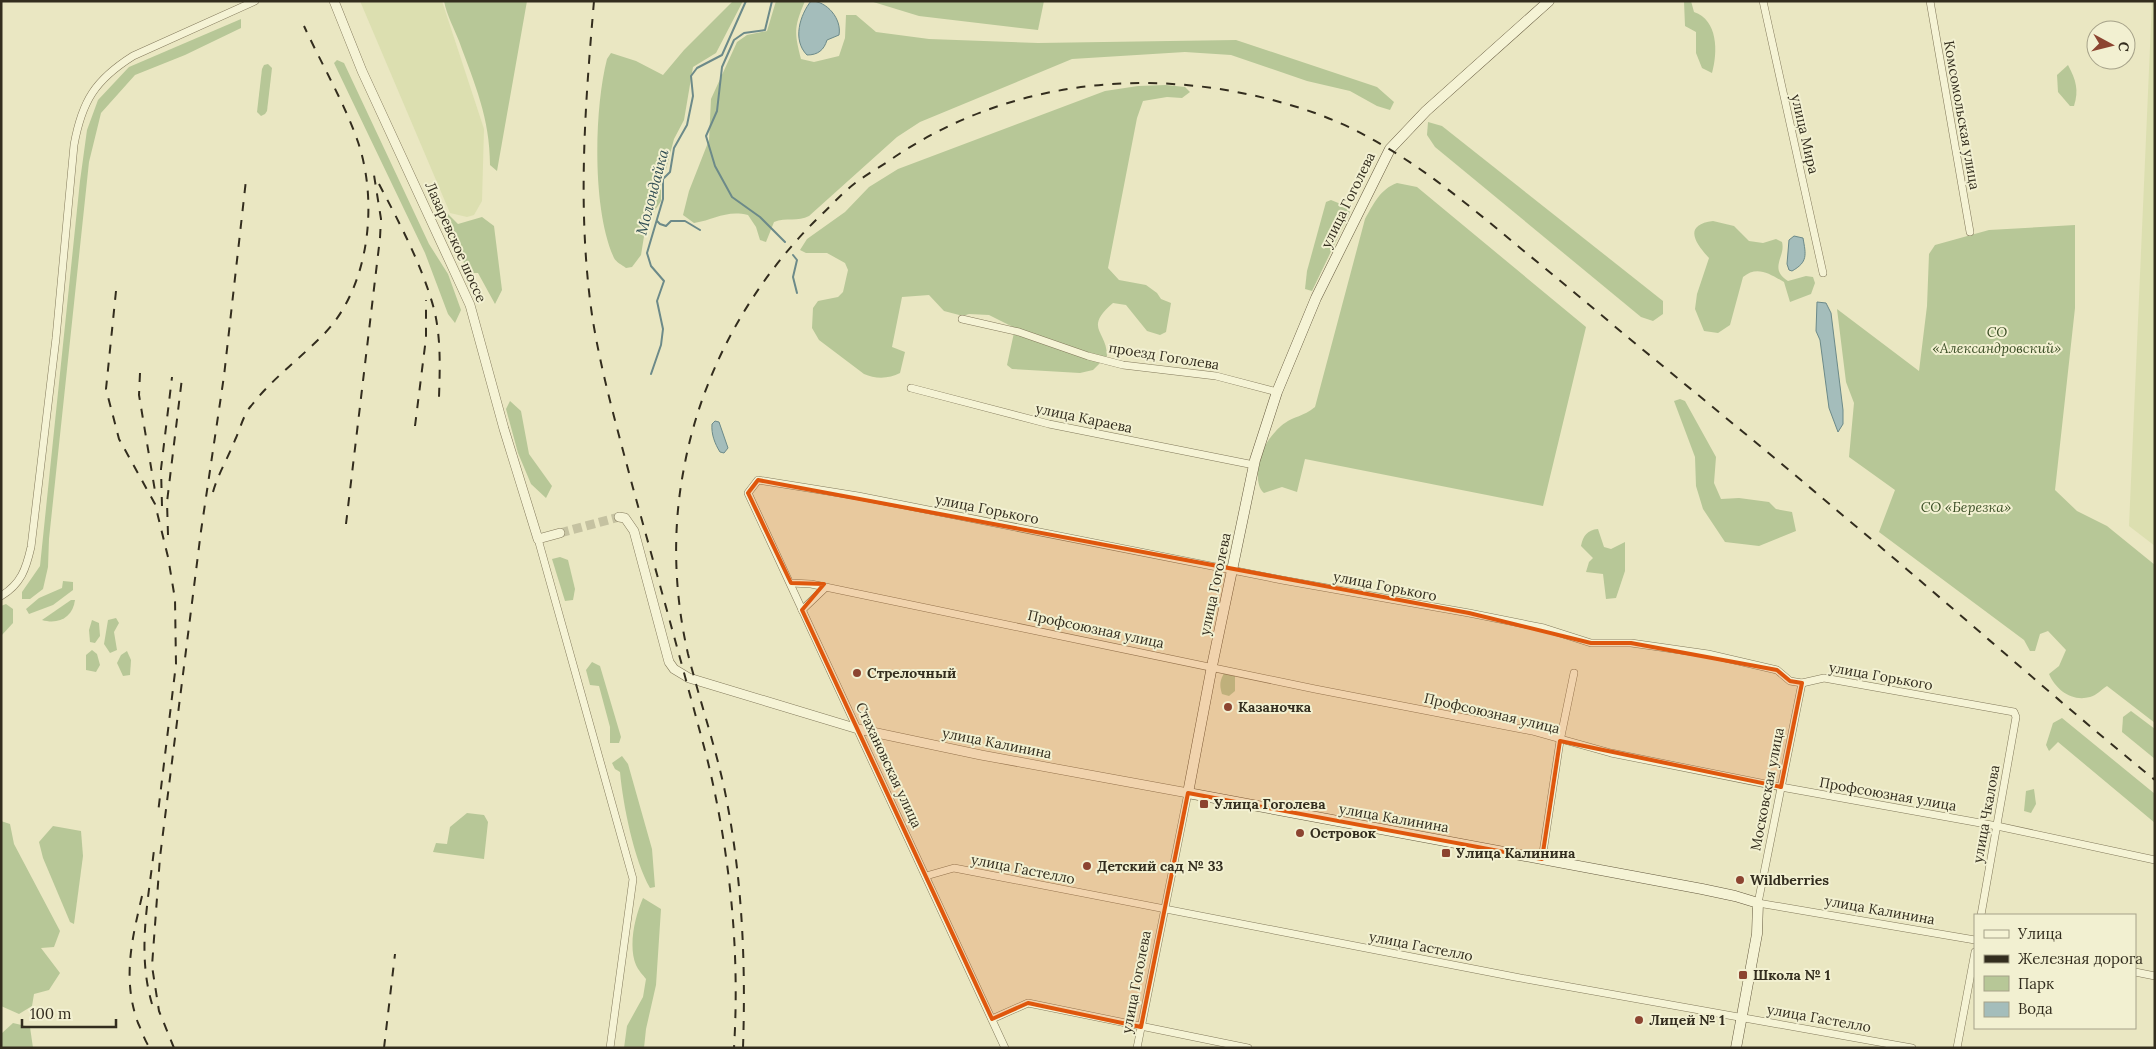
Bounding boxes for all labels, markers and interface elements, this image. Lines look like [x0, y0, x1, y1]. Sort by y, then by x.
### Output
north arrow [2086, 20, 2136, 70]
street label: Комсомольская улица [1940, 39, 1984, 191]
text: С [2114, 41, 2133, 53]
street label: улица Мира [1787, 92, 1823, 176]
water label: Молондайка [631, 146, 673, 237]
street label: улица Гоголева [1317, 149, 1379, 251]
street label: Лазаревское шоссе [421, 179, 491, 306]
park label: СО «Александровский» [1933, 323, 2061, 357]
street label: проезд Гоголева [1107, 338, 1221, 374]
street label: улица Караева [1034, 399, 1134, 437]
street label: улица Горького [934, 490, 1040, 528]
park label: СО «Березка» [1921, 498, 2011, 516]
street label: улица Гоголева [1195, 531, 1235, 637]
street label: улица Горького [1332, 567, 1438, 605]
street label: Профсоюзная улица [1026, 606, 1166, 652]
street label: улица Горького [1828, 658, 1934, 694]
place label: Стрелочный [867, 664, 956, 682]
marker: Стрелочный [851, 667, 863, 679]
street label: Профсоюзная улица [1422, 689, 1562, 737]
place label: Казаночка [1238, 698, 1312, 716]
street label: Стахановская улица [852, 699, 926, 831]
marker: Казаночка [1222, 701, 1234, 713]
street label: улица Калинина [941, 724, 1053, 762]
street label: Московская улица [1746, 726, 1788, 852]
street label: улица Чкалова [1969, 763, 2003, 865]
street label: Профсоюзная улица [1818, 773, 1958, 815]
place label: Улица Гоголева [1214, 795, 1326, 813]
marker: Улица Гоголева [1198, 798, 1210, 810]
street label: улица Калинина [1338, 799, 1450, 837]
place label: Островок [1310, 824, 1377, 842]
marker: Островок [1294, 827, 1306, 839]
place label: Улица Калинина [1456, 844, 1576, 862]
marker: Улица Калинина [1440, 847, 1452, 859]
street label: улица Гастелло [969, 850, 1077, 888]
place label: Детский сад № 33 [1097, 857, 1224, 875]
marker: Детский сад № 33 [1081, 860, 1093, 872]
place label: Wildberries [1750, 871, 1829, 889]
marker: Wildberries [1734, 874, 1746, 886]
street label: улица Калинина [1824, 891, 1936, 929]
legend [1974, 914, 2136, 1029]
text: Улица [2017, 924, 2063, 943]
street label: улица Гастелло [1367, 927, 1475, 965]
street label: улица Гоголева [1117, 929, 1155, 1035]
text: Железная дорога [2018, 949, 2143, 968]
place label: Школа № 1 [1753, 966, 1831, 984]
marker: Школа № 1 [1737, 969, 1749, 981]
text: Парк [2018, 974, 2054, 993]
scale bar [22, 996, 116, 1028]
text: Вода [2018, 999, 2053, 1018]
street label: улица Гастелло [1765, 1000, 1873, 1036]
text: 100 m [30, 1004, 71, 1023]
place label: Лицей № 1 [1649, 1011, 1725, 1029]
marker: Лицей № 1 [1633, 1014, 1645, 1026]

